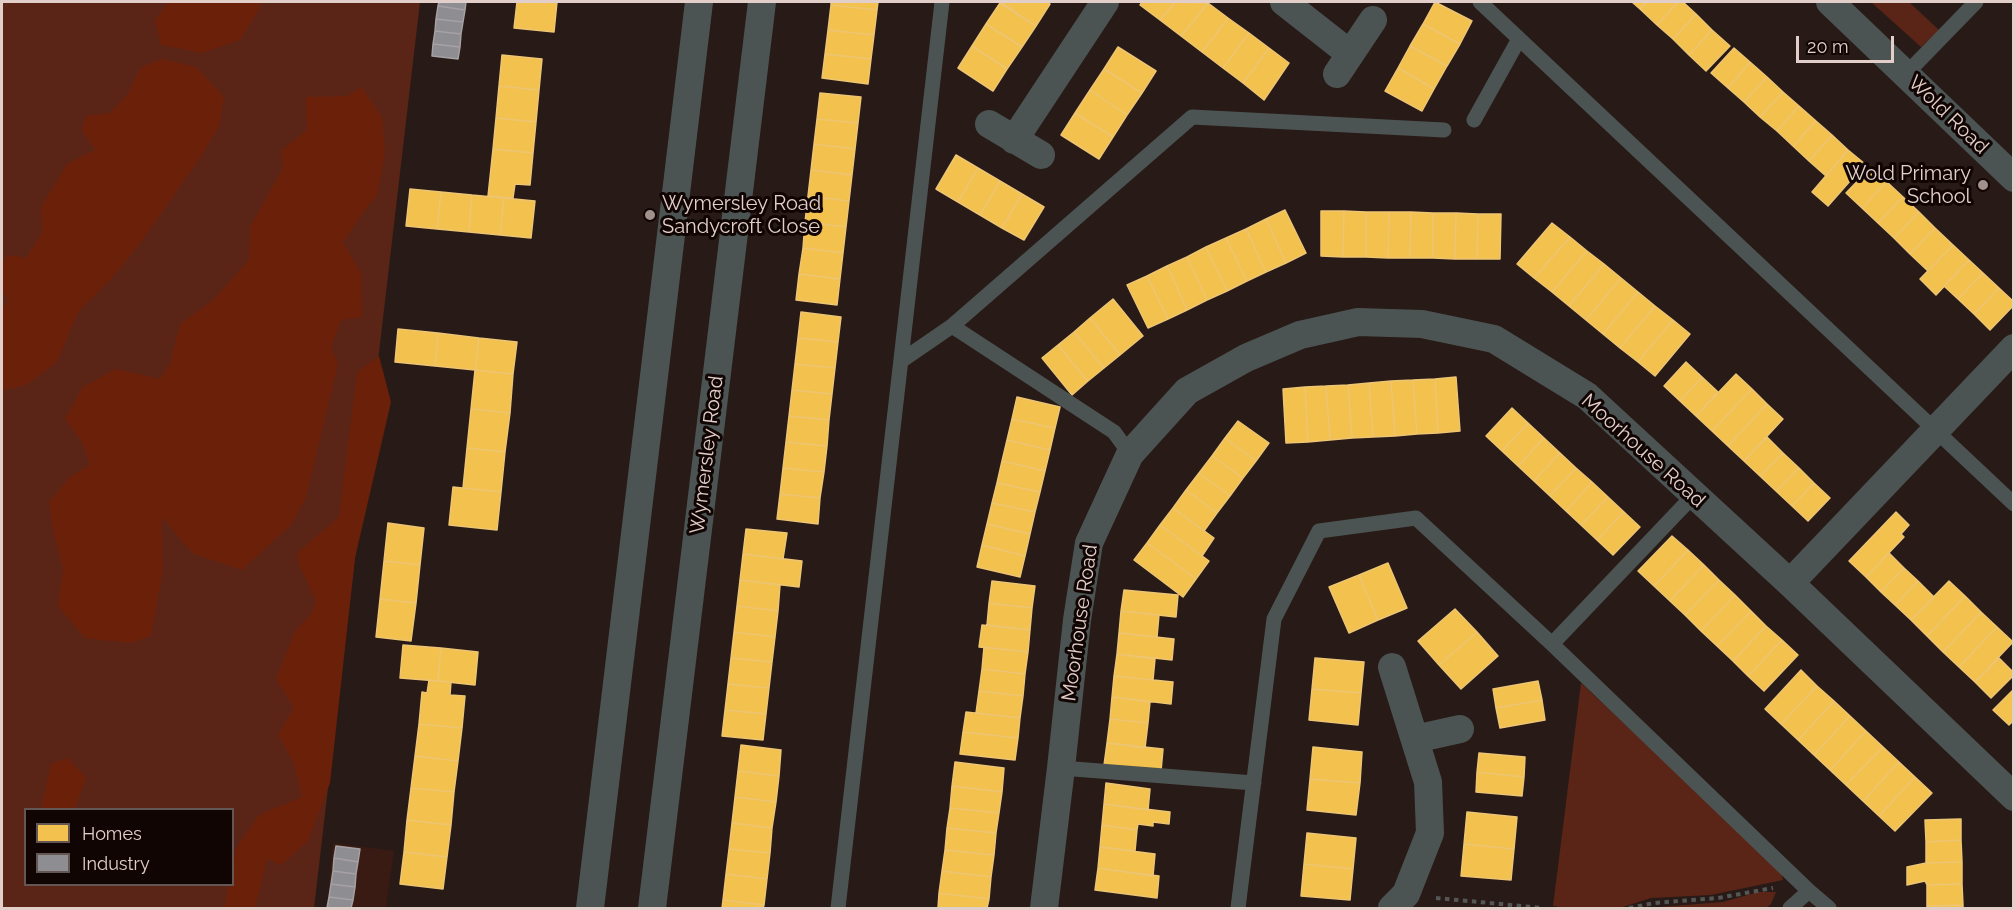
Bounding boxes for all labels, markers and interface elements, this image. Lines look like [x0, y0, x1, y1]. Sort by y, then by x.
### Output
scale bar [1799, 24, 1896, 62]
text: 20 m [1807, 36, 1849, 57]
street label: Wold Road [1903, 71, 1993, 159]
place label: Wold Primary School [1846, 162, 1971, 209]
marker: Wold Primary School [1976, 178, 1990, 192]
place label: Wymersley Road Sandycroft Close [662, 192, 821, 239]
marker: Wymersley Road Sandycroft Close [643, 208, 657, 222]
street label: Wymersley Road [685, 375, 729, 535]
street label: Moorhouse Road [1576, 389, 1710, 513]
street label: Moorhouse Road [1057, 543, 1103, 703]
legend [24, 808, 234, 886]
text: Homes [82, 823, 142, 844]
text: Industry [82, 853, 150, 874]

